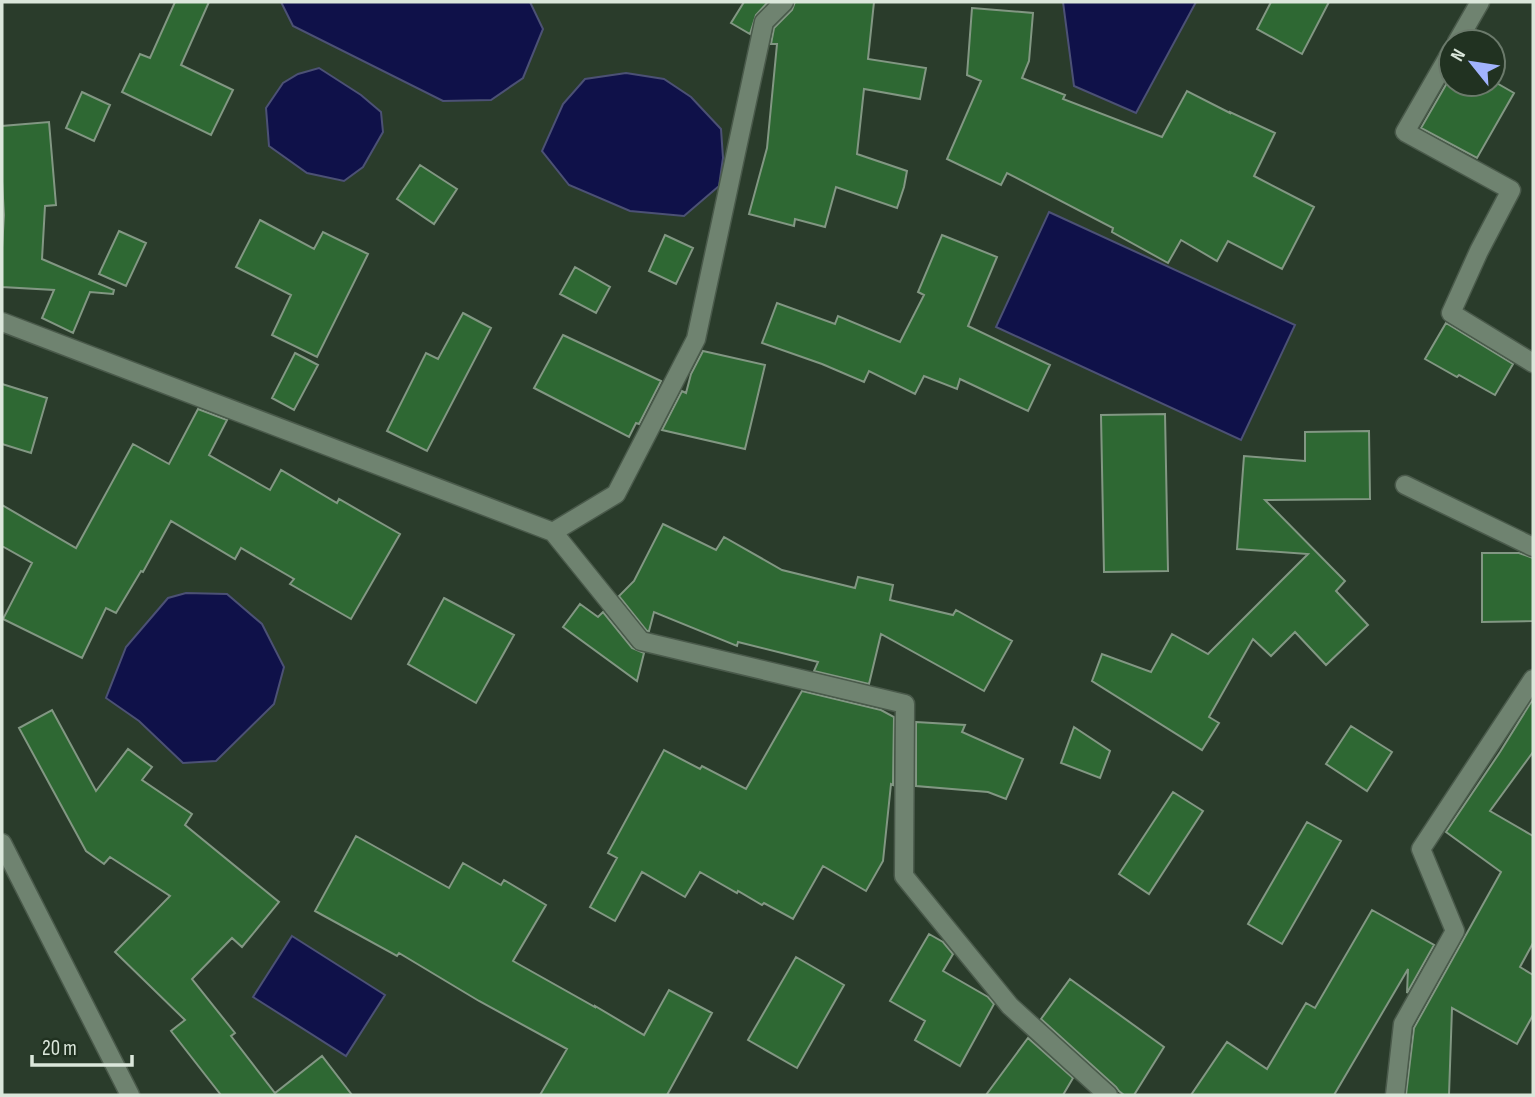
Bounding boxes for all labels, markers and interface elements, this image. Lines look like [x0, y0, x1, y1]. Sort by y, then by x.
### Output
north arrow [1437, 28, 1507, 98]
text: N [1446, 45, 1471, 65]
scale bar [32, 1024, 131, 1068]
text: 20 m [42, 1036, 77, 1061]

